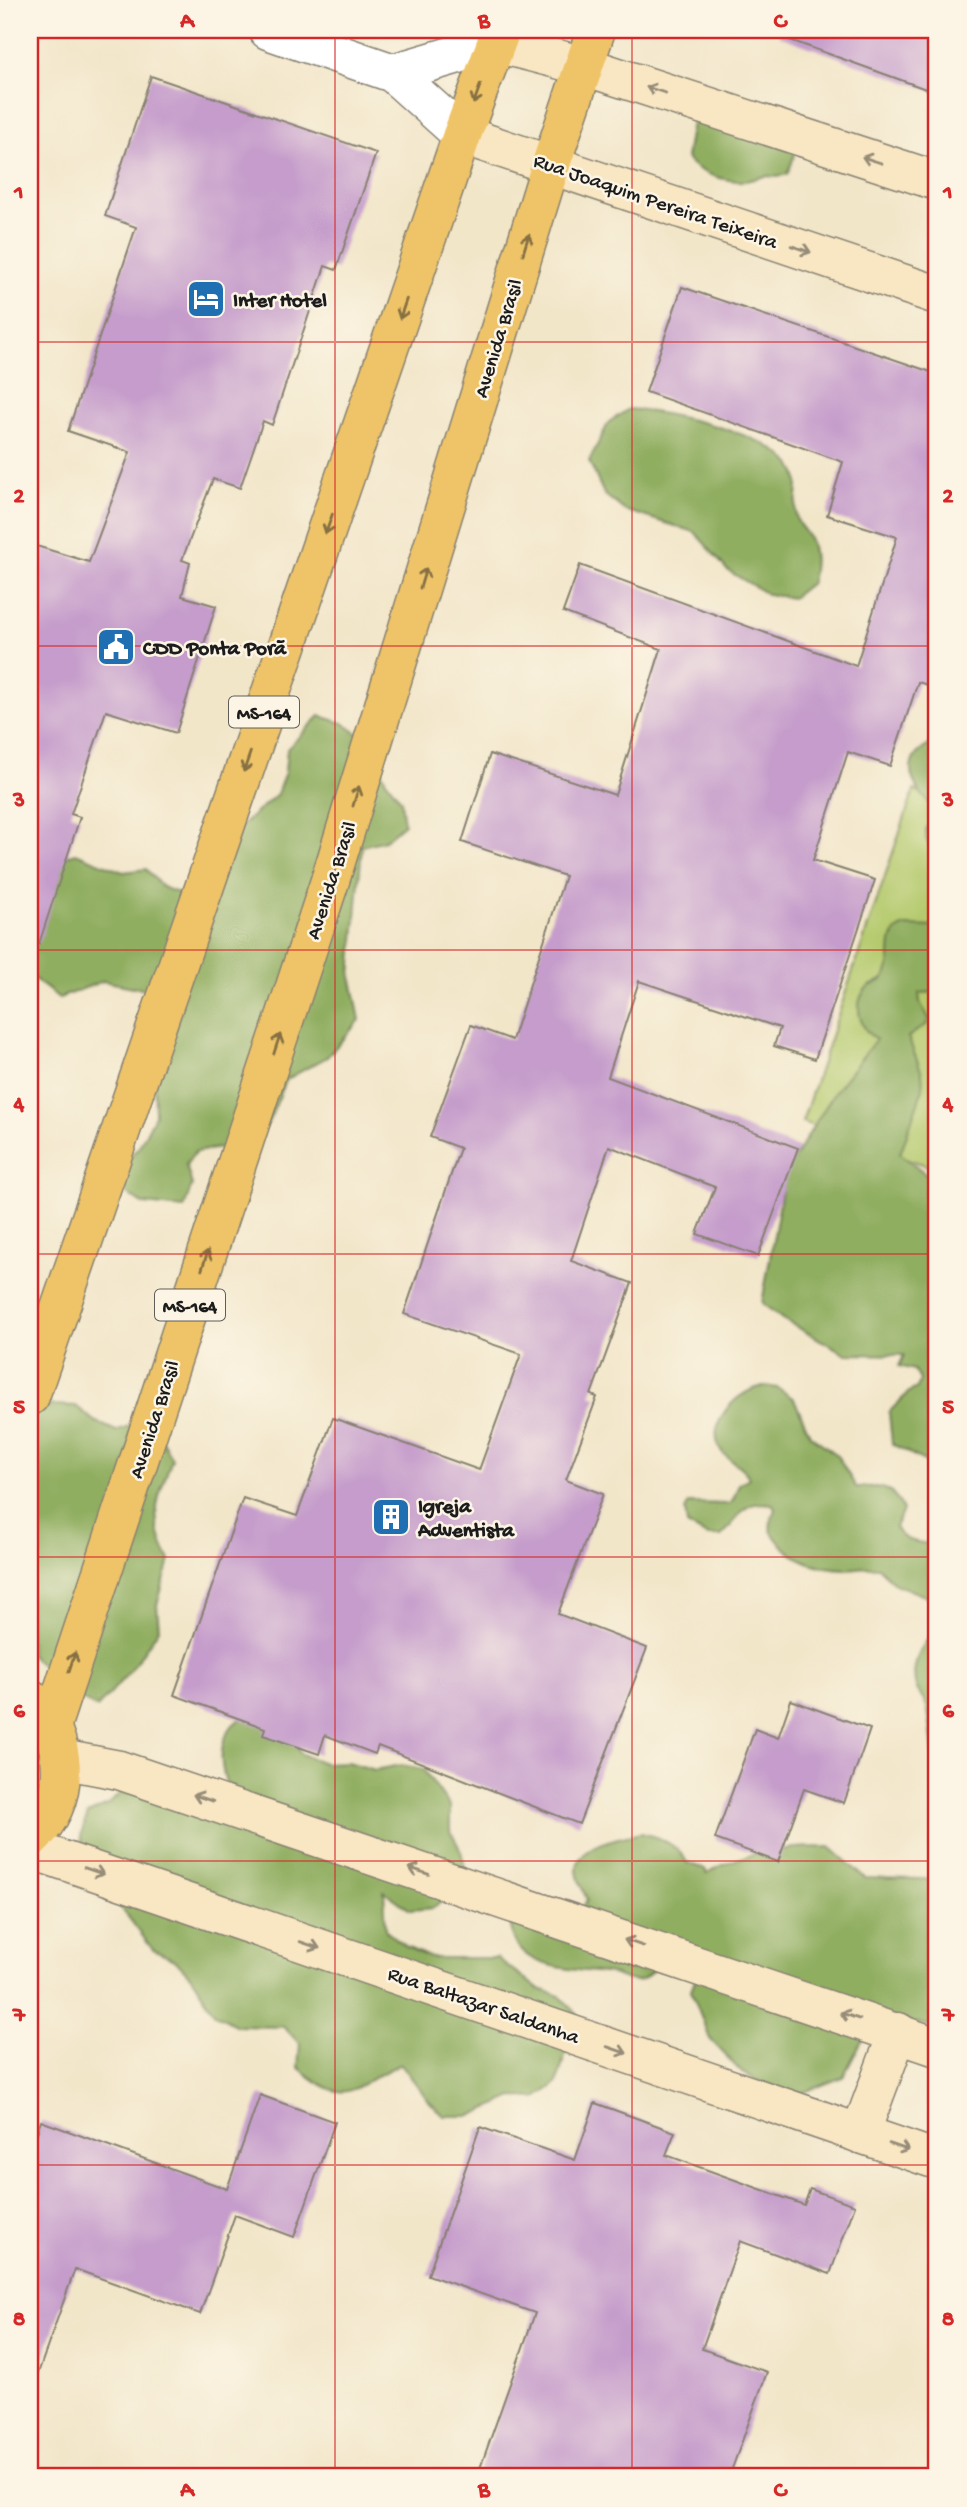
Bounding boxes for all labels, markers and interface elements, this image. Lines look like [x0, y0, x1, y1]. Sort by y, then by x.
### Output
text: A [179, 9, 195, 36]
text: B [477, 9, 491, 36]
text: C [774, 9, 789, 36]
one-way arrow [470, 82, 483, 104]
one-way arrow [645, 83, 667, 96]
street label: Rua Joaquim Pereira Teixeira [530, 150, 781, 257]
one-way arrow [862, 153, 884, 166]
text: 1 [13, 180, 24, 207]
text: 1 [942, 180, 953, 207]
one-way arrow [521, 233, 534, 255]
one-way arrow [790, 244, 812, 256]
street label: Avenida Brasil [470, 277, 530, 401]
hotel icon: Inter Hotel [185, 278, 227, 320]
place label: Inter Hotel [233, 290, 327, 315]
one-way arrow [396, 297, 408, 319]
text: 2 [13, 484, 25, 511]
text: 2 [942, 484, 954, 511]
one-way arrow [322, 512, 334, 534]
one-way arrow [418, 568, 431, 590]
public building icon: CDD Ponta Porã [95, 626, 137, 668]
place label: CDD Ponta Porã [142, 638, 287, 663]
road number: MS-164 [229, 696, 299, 727]
one-way arrow [240, 751, 252, 773]
one-way arrow [351, 785, 364, 807]
text: 3 [12, 788, 25, 815]
text: 3 [941, 788, 954, 815]
street label: Avenida Brasil [302, 819, 364, 943]
one-way arrow [271, 1033, 284, 1055]
text: 4 [13, 1092, 25, 1119]
text: 4 [942, 1092, 954, 1119]
one-way arrow [200, 1249, 212, 1271]
road number: MS-164 [155, 1289, 225, 1320]
street label: Avenida Brasil [125, 1358, 187, 1482]
text: 5 [13, 1395, 25, 1422]
text: 5 [942, 1395, 954, 1422]
building icon: Igreja Adventista [370, 1496, 412, 1538]
place label: Igreja Adventista [417, 1496, 515, 1545]
one-way arrow [67, 1651, 80, 1673]
text: 6 [13, 1699, 26, 1726]
text: 6 [942, 1699, 955, 1726]
one-way arrow [193, 1791, 215, 1803]
one-way arrow [408, 1864, 430, 1876]
one-way arrow [83, 1866, 105, 1878]
one-way arrow [624, 1936, 646, 1949]
one-way arrow [298, 1940, 320, 1952]
street label: Rua Baltazar Saldanha [384, 1963, 583, 2052]
text: 7 [12, 2003, 26, 2030]
text: 7 [941, 2003, 955, 2030]
one-way arrow [839, 2009, 861, 2021]
one-way arrow [606, 2045, 628, 2057]
one-way arrow [887, 2142, 909, 2154]
text: 8 [13, 2307, 26, 2334]
text: 8 [942, 2307, 955, 2334]
text: A [179, 2478, 195, 2505]
text: B [477, 2478, 491, 2505]
text: C [774, 2478, 789, 2505]

